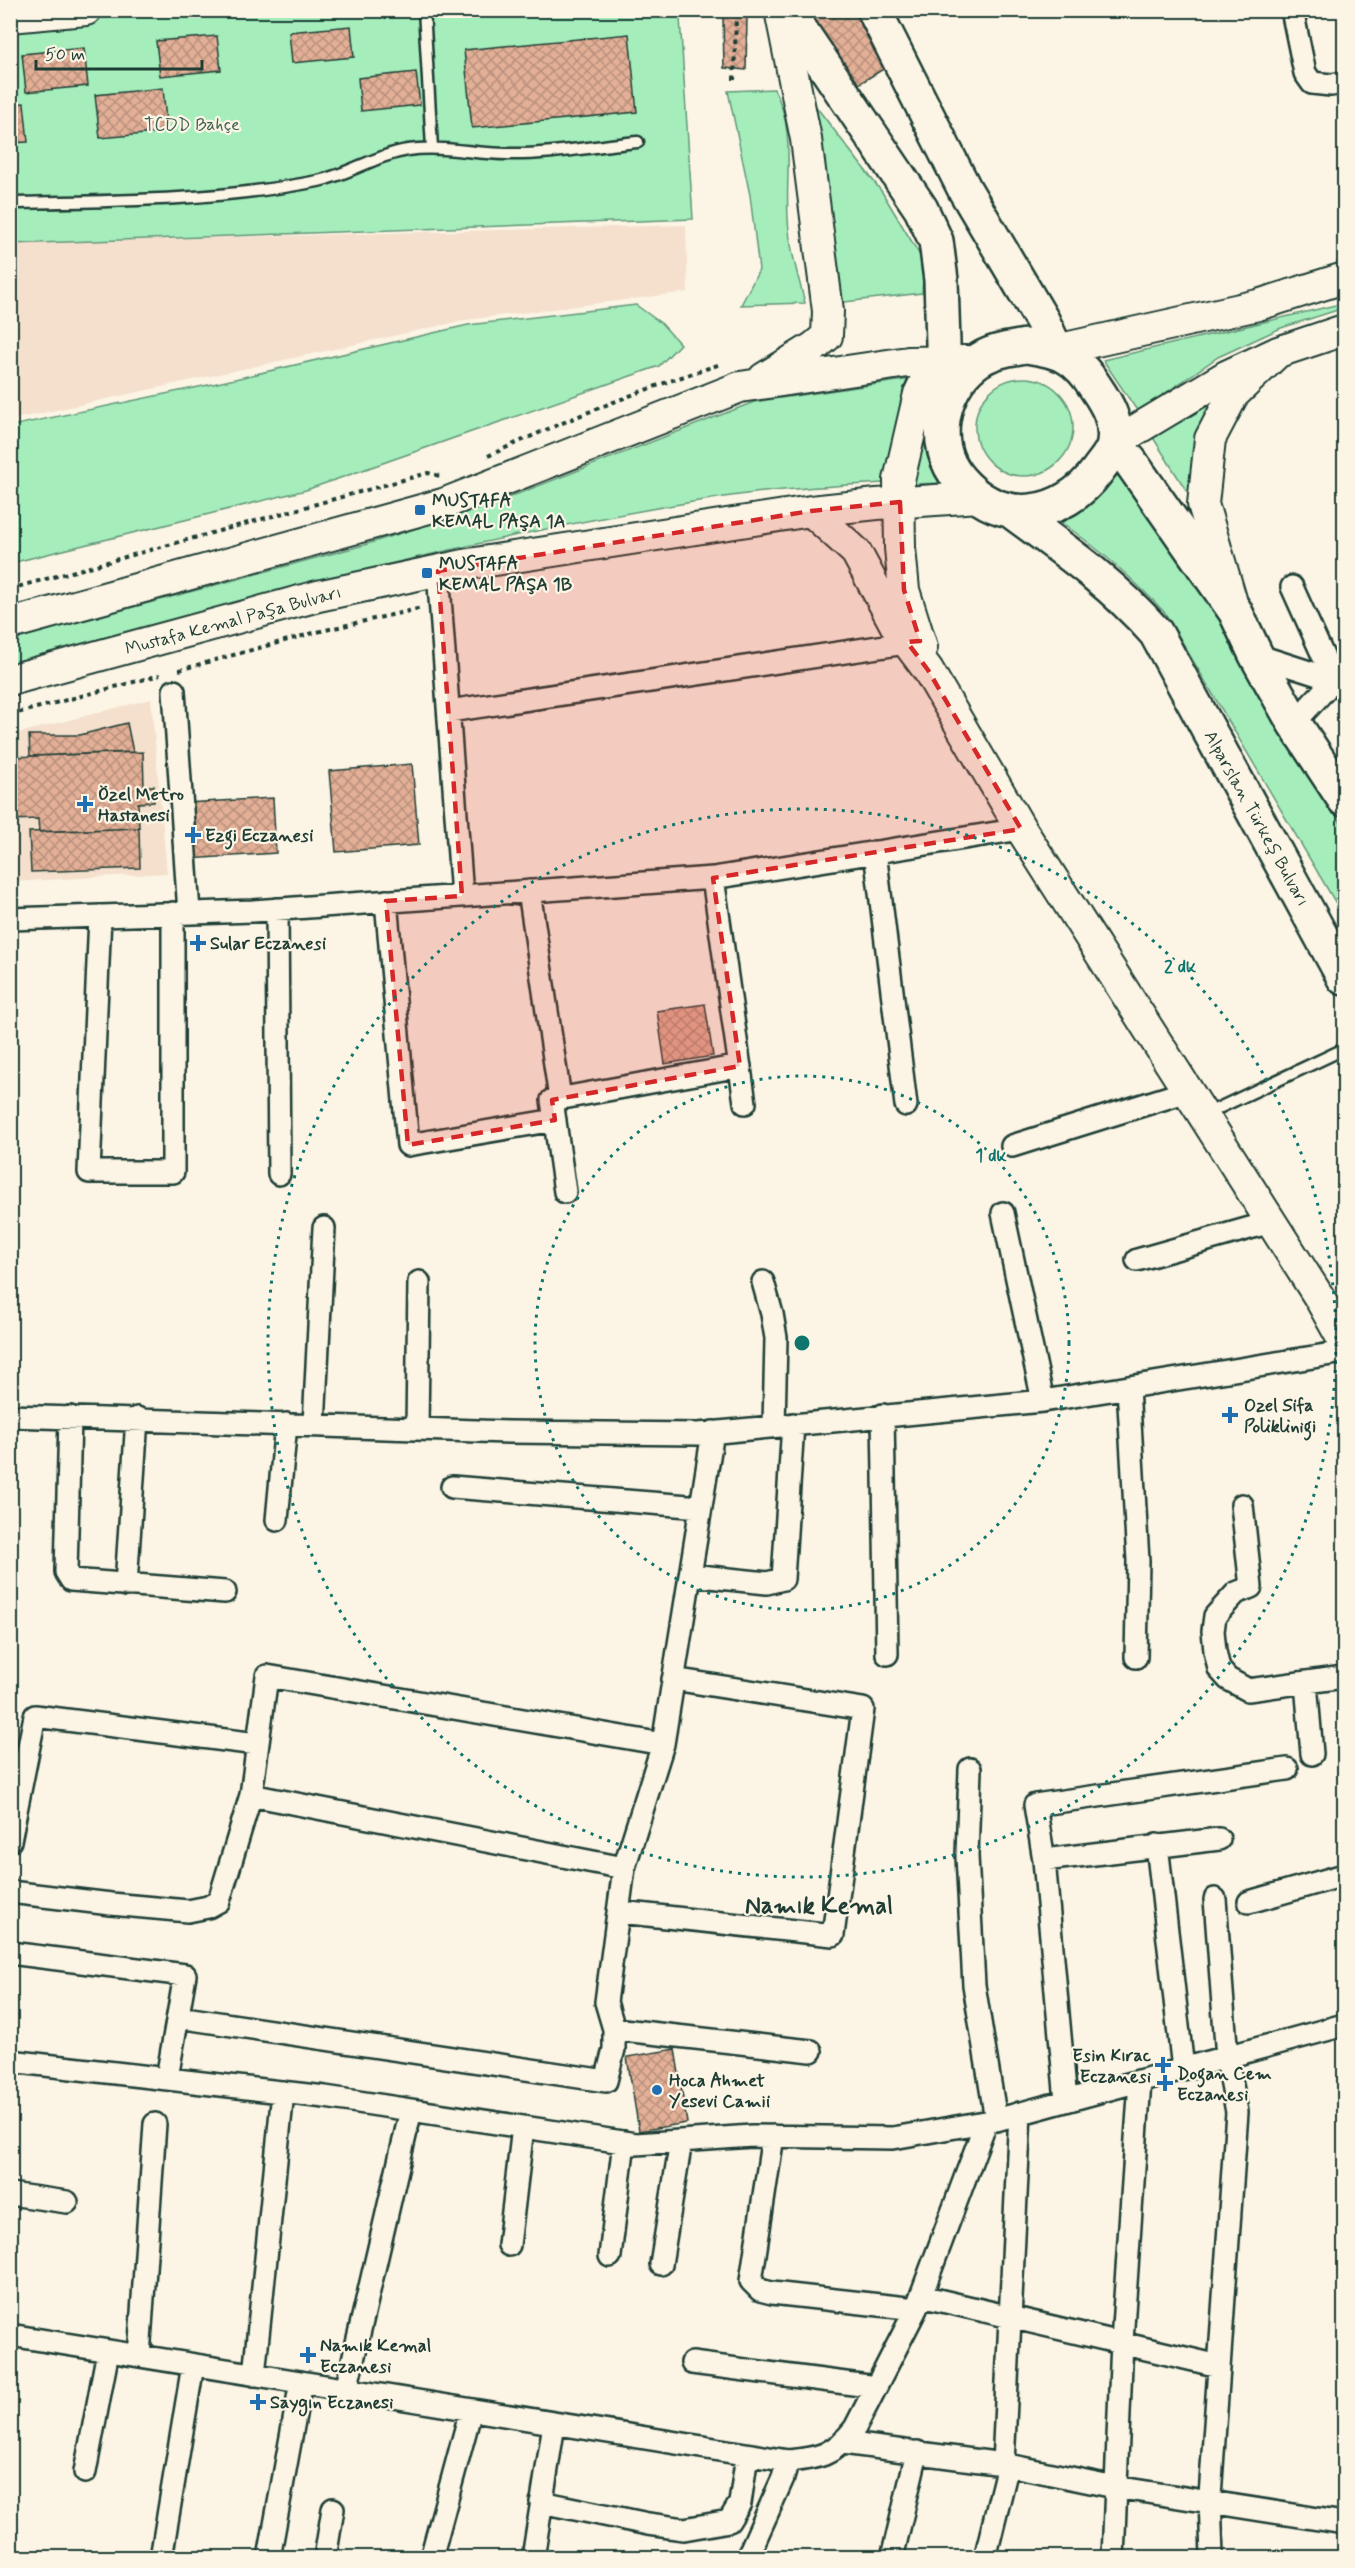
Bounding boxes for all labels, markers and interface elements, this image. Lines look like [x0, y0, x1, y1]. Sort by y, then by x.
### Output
scale bar [36, 33, 202, 71]
text: 50 m [45, 43, 85, 67]
park label: TCDD Bahçe [144, 113, 240, 137]
place label: MUSTAFA KEMAL PAŞA 1A [432, 489, 566, 534]
marker: MUSTAFA KEMAL PAŞA 1A [413, 503, 427, 517]
place label: MUSTAFA KEMAL PAŞA 1B [439, 552, 573, 597]
marker: MUSTAFA KEMAL PAŞA 1B [420, 566, 434, 580]
street label: Mustafa Kemal Paşa Bulvarı [122, 581, 344, 661]
street label: Alparslan Türkeş Bulvarı [1198, 726, 1314, 911]
place label: Özel Metro Hastanesi [98, 783, 184, 828]
marker: Özel Metro Hastanesi [76, 795, 94, 813]
place label: Ezgi Eczanesi [205, 824, 313, 850]
marker: Ezgi Eczanesi [186, 828, 200, 842]
place label: Sular Eczanesi [210, 932, 326, 956]
marker: Sular Eczanesi [191, 936, 205, 950]
text: 2 dk [1164, 955, 1197, 979]
text: 1 dk [975, 1144, 1007, 1168]
centre of rings [792, 1333, 812, 1353]
place label: Ozel Sifa Poliklinigi [1244, 1394, 1316, 1441]
marker: Ozel Sifa Poliklinigi [1221, 1406, 1239, 1424]
district label: Namık Kemal [745, 1891, 893, 1922]
place label: Esin Kırac Eczanesi [1072, 2044, 1152, 2089]
marker: Esin Kırac Eczanesi [1156, 2058, 1170, 2072]
place label: Dogan Cem Eczanesi [1177, 2062, 1272, 2107]
place label: Hoca Ahmet Yesevi Camii [669, 2069, 770, 2114]
marker: Dogan Cem Eczanesi [1158, 2076, 1172, 2090]
marker: Hoca Ahmet Yesevi Camii [650, 2083, 664, 2097]
place label: Namık Kemal Eczanesi [320, 2334, 431, 2379]
marker: Namık Kemal Eczanesi [301, 2348, 315, 2362]
place label: Saygın Eczanesi [270, 2391, 393, 2417]
marker: Saygın Eczanesi [251, 2395, 265, 2409]

